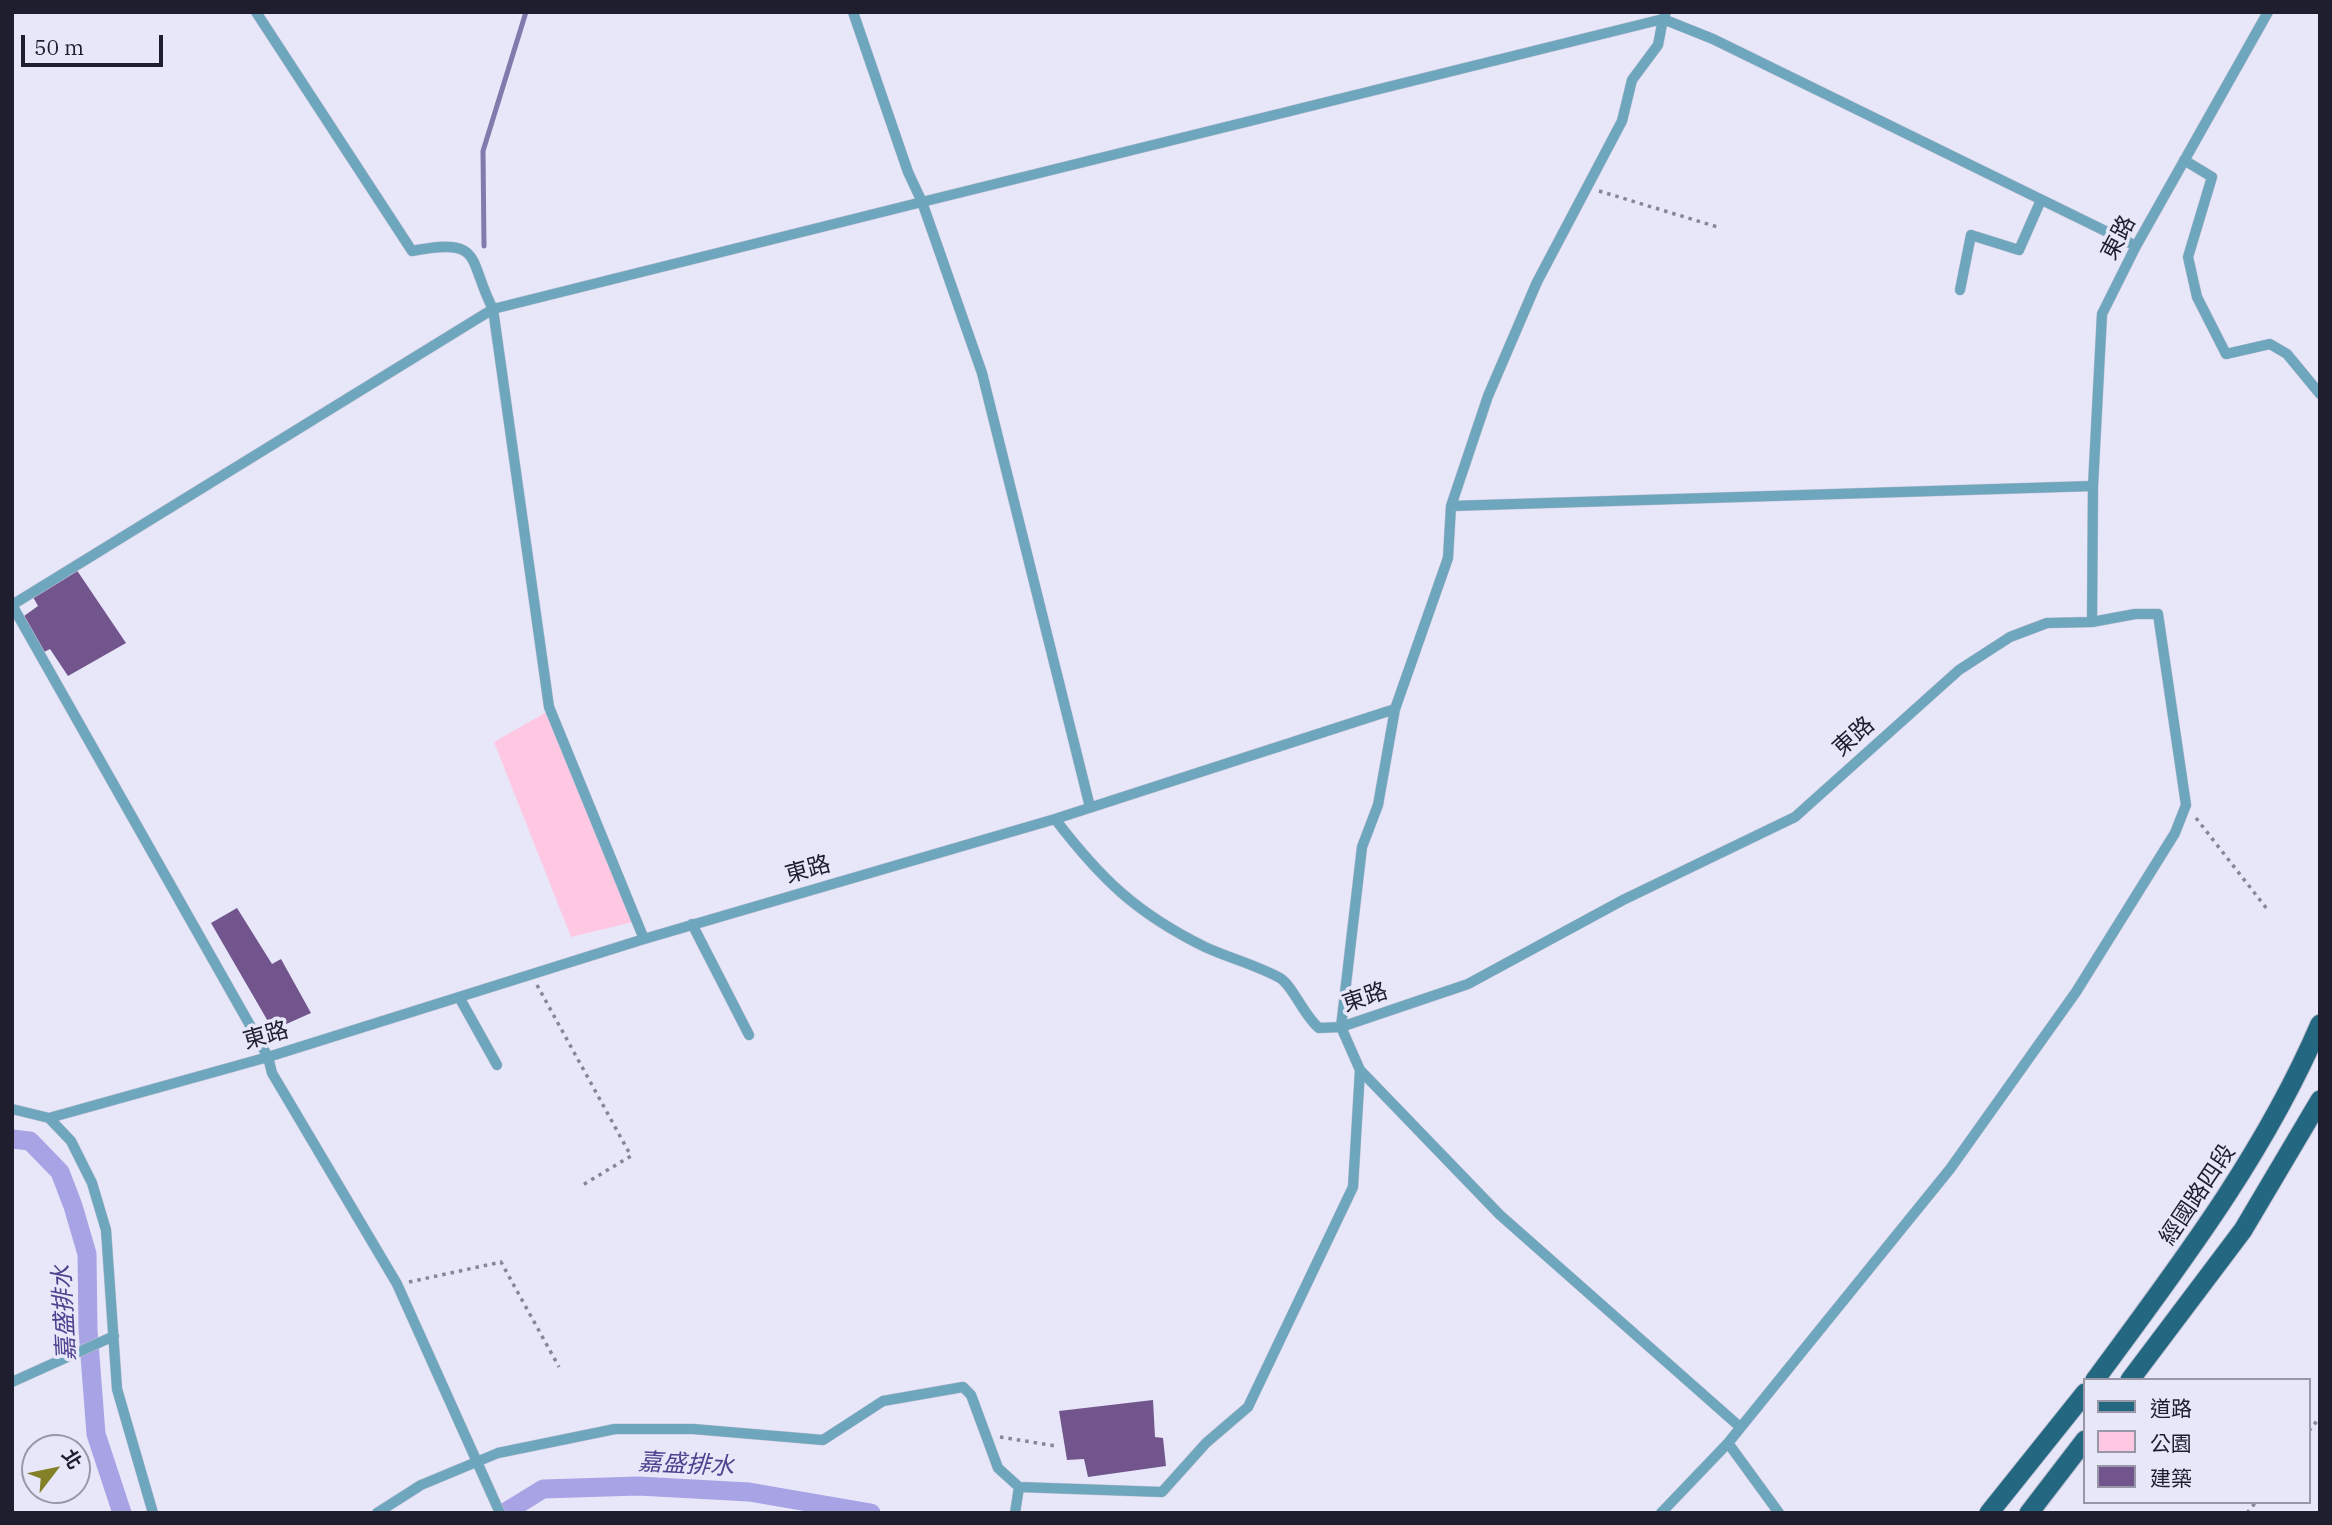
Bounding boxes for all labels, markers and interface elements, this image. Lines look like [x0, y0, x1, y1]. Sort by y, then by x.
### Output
scale bar [24, 21, 166, 65]
text: 50 m [34, 33, 84, 61]
street label: 東路 [2096, 211, 2142, 265]
street label: 東路 [1828, 711, 1880, 763]
street label: 東路 [782, 850, 834, 890]
street label: 東路 [1339, 977, 1391, 1019]
street label: 東路 [240, 1016, 292, 1056]
street label: 經國路四段 [2154, 1140, 2242, 1250]
water label: 嘉盛排水 [48, 1264, 82, 1362]
legend [2084, 1378, 2311, 1504]
text: 道路 [2150, 1394, 2192, 1422]
text: 公園 [2150, 1429, 2192, 1457]
north arrow [21, 1434, 91, 1504]
text: 北 [57, 1445, 87, 1473]
water label: 嘉盛排水 [637, 1448, 735, 1482]
text: 建築 [2150, 1464, 2192, 1492]

